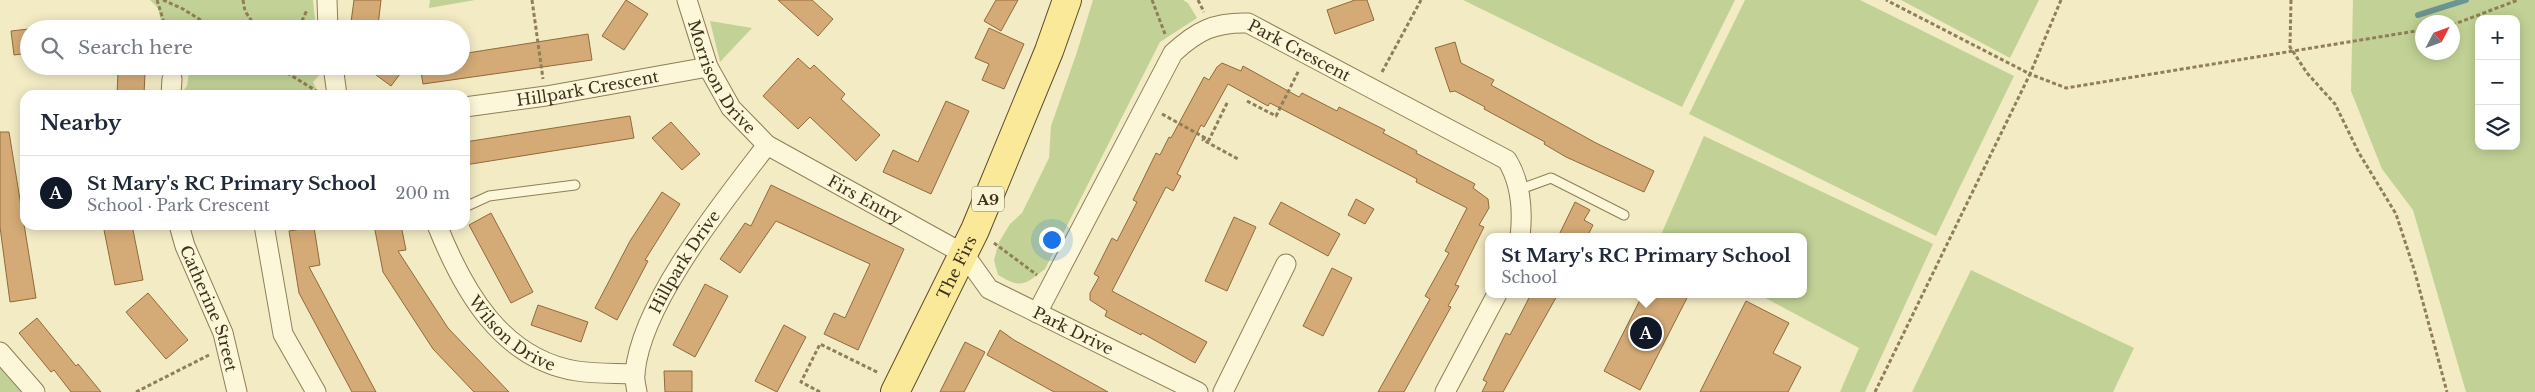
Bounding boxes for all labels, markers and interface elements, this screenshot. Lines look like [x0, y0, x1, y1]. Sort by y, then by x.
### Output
street label: Park Crescent [1245, 15, 1354, 85]
north arrow [2415, 15, 2460, 60]
map controls [2475, 15, 2520, 150]
button: + [2475, 15, 2520, 60]
street label: Morrison Drive [684, 17, 760, 138]
search box [20, 20, 470, 75]
icon: search [38, 34, 66, 62]
text: Search here [78, 36, 193, 59]
button: − [2475, 60, 2520, 105]
street label: Hillpark Crescent [515, 66, 660, 110]
button: layers [2475, 105, 2520, 150]
text: Nearby [40, 110, 121, 136]
street label: Firs Entry [824, 171, 907, 228]
text: St Mary's RC Primary School [87, 172, 377, 195]
text: A [50, 183, 62, 203]
text: 200 m [396, 183, 450, 203]
road number: A9 [972, 186, 1004, 212]
text: School · Park Crescent [87, 195, 270, 215]
street label: Hillpark Drive [645, 206, 724, 317]
your location [1039, 227, 1065, 253]
street label: The Firs [932, 232, 981, 303]
popup [1485, 233, 1807, 298]
street label: Catherine Street [176, 242, 242, 374]
text: St Mary's RC Primary School [1501, 244, 1791, 267]
text: School [1501, 267, 1557, 287]
street label: Wilson Drive [464, 291, 558, 375]
street label: Park Drive [1030, 302, 1117, 359]
pin: A [1630, 314, 1662, 352]

